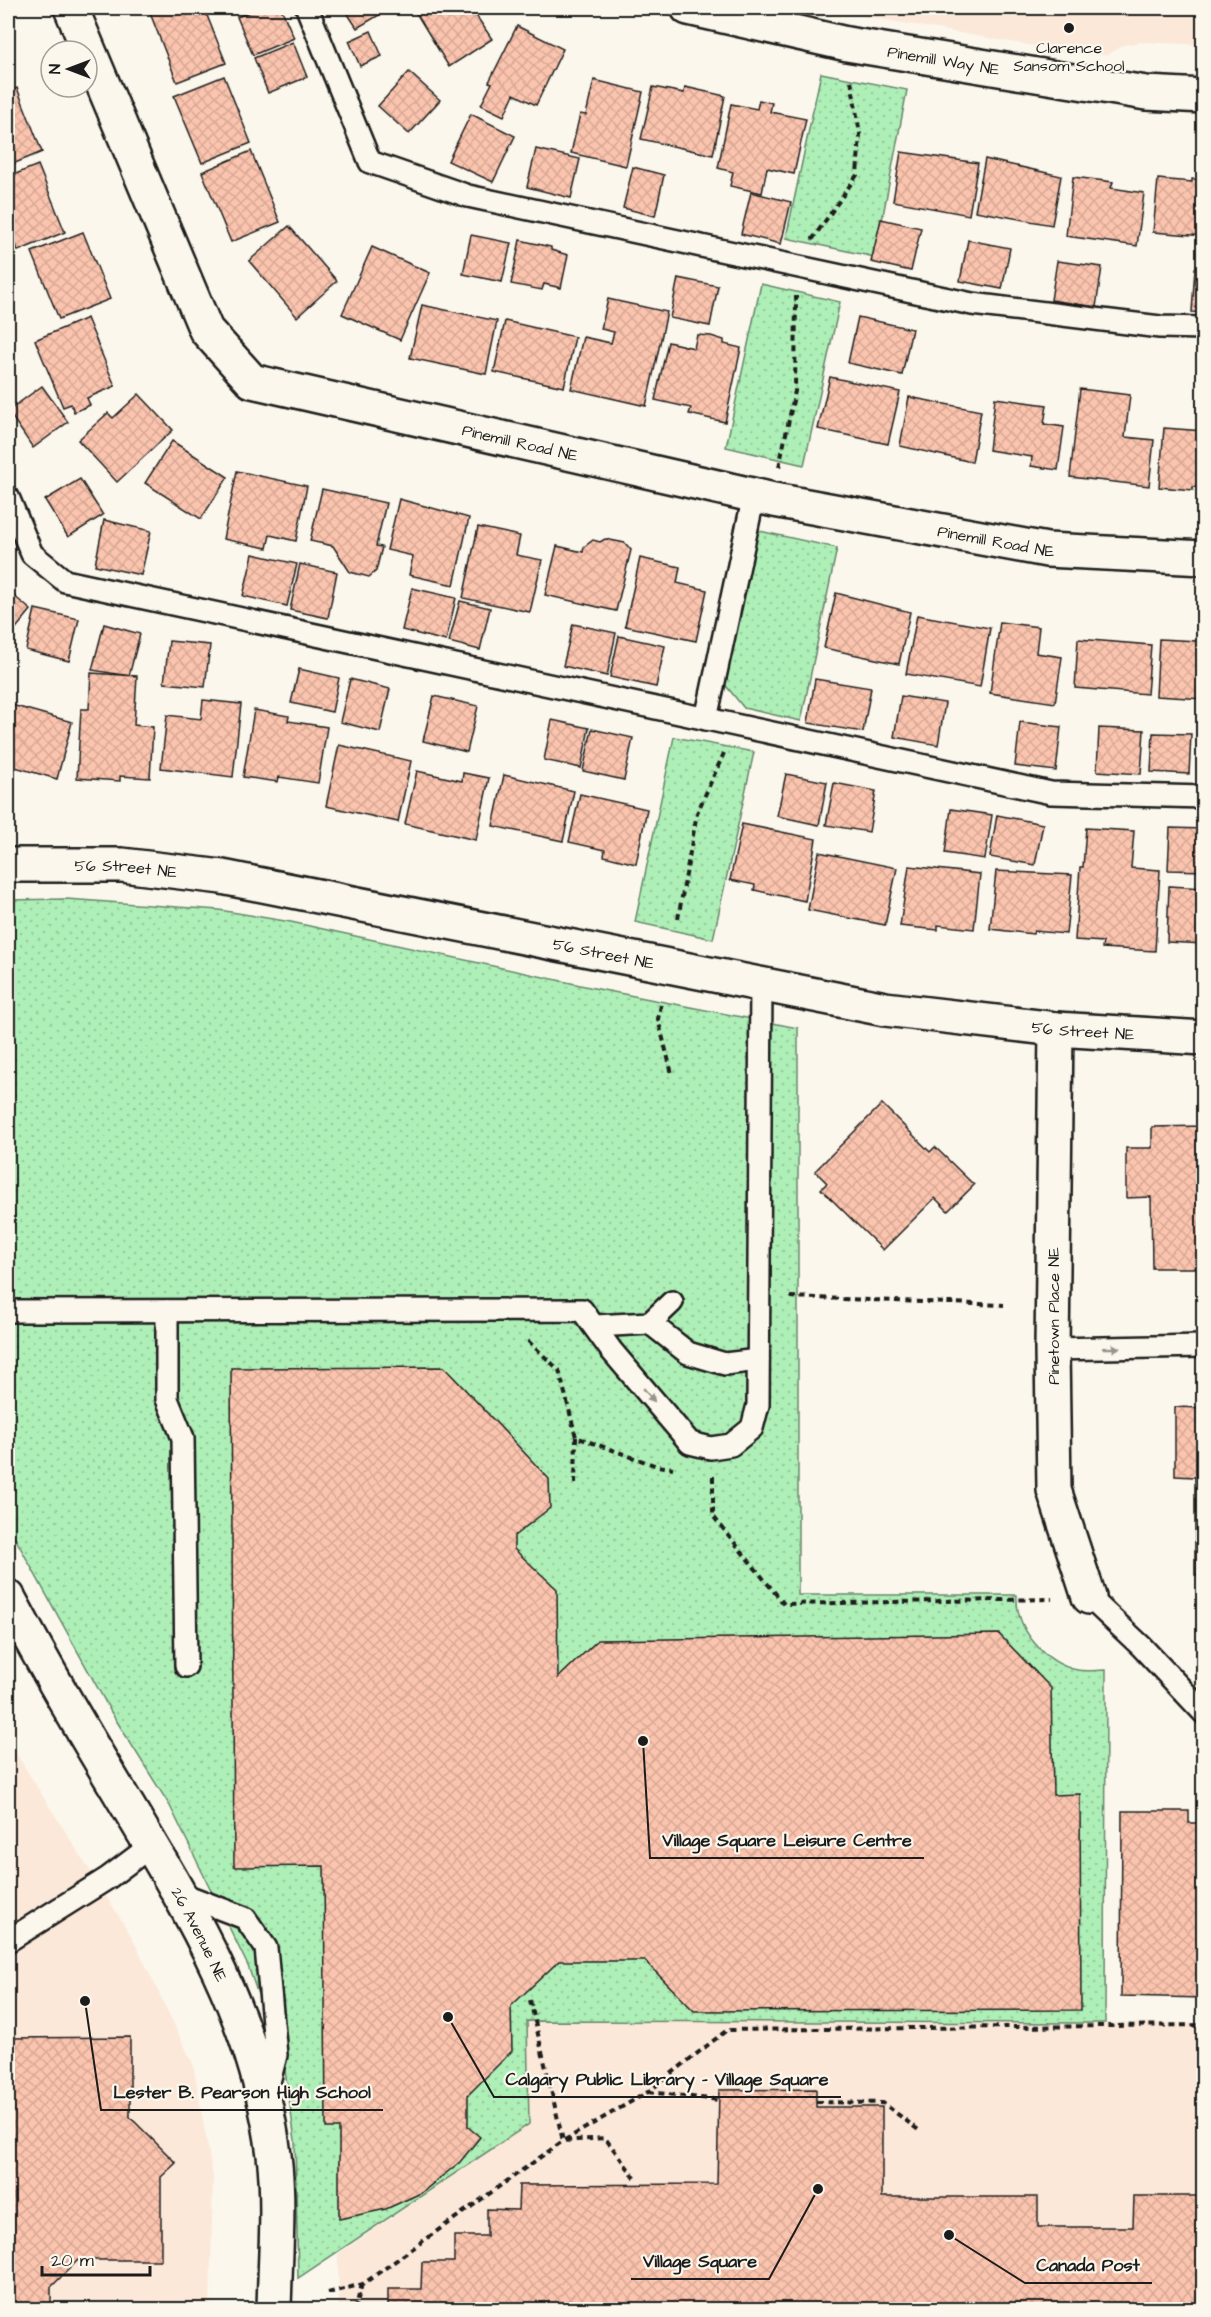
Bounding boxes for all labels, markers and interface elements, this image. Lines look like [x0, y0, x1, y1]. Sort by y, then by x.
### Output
marker: Clarence Sansom School [1062, 21, 1076, 35]
place label: Clarence Sansom School [1013, 37, 1125, 77]
north arrow [39, 39, 99, 99]
street label: Pinemill Way NE [886, 41, 1002, 81]
text: N [44, 64, 66, 74]
street label: Pinemill Road NE [460, 419, 581, 467]
street label: Pinemill Road NE [936, 520, 1055, 562]
street label: 56 Street NE [74, 855, 179, 884]
street label: 56 Street NE [551, 933, 657, 975]
street label: 56 Street NE [1030, 1016, 1136, 1046]
street label: Pinetown Place NE [1043, 1247, 1065, 1385]
one-way arrow [1101, 1343, 1120, 1353]
one-way arrow [642, 1387, 655, 1402]
callout: Village Square Leisure Centre [650, 1822, 924, 1858]
text: Village Square Leisure Centre [661, 1828, 912, 1854]
street label: 26 Avenue NE [166, 1883, 232, 1986]
callout: Calgary Public Library - Village Square [494, 2061, 841, 2097]
text: Calgary Public Library - Village Square [505, 2067, 829, 2093]
callout: Lester B. Pearson High School [101, 2074, 383, 2110]
text: Lester B. Pearson High School [113, 2080, 371, 2106]
scale bar [42, 2239, 150, 2277]
callout: Village Square [631, 2243, 769, 2279]
callout: Canada Post [1025, 2247, 1152, 2283]
text: 20 m [51, 2248, 94, 2273]
text: Village Square [642, 2249, 757, 2275]
text: Canada Post [1036, 2253, 1141, 2278]

